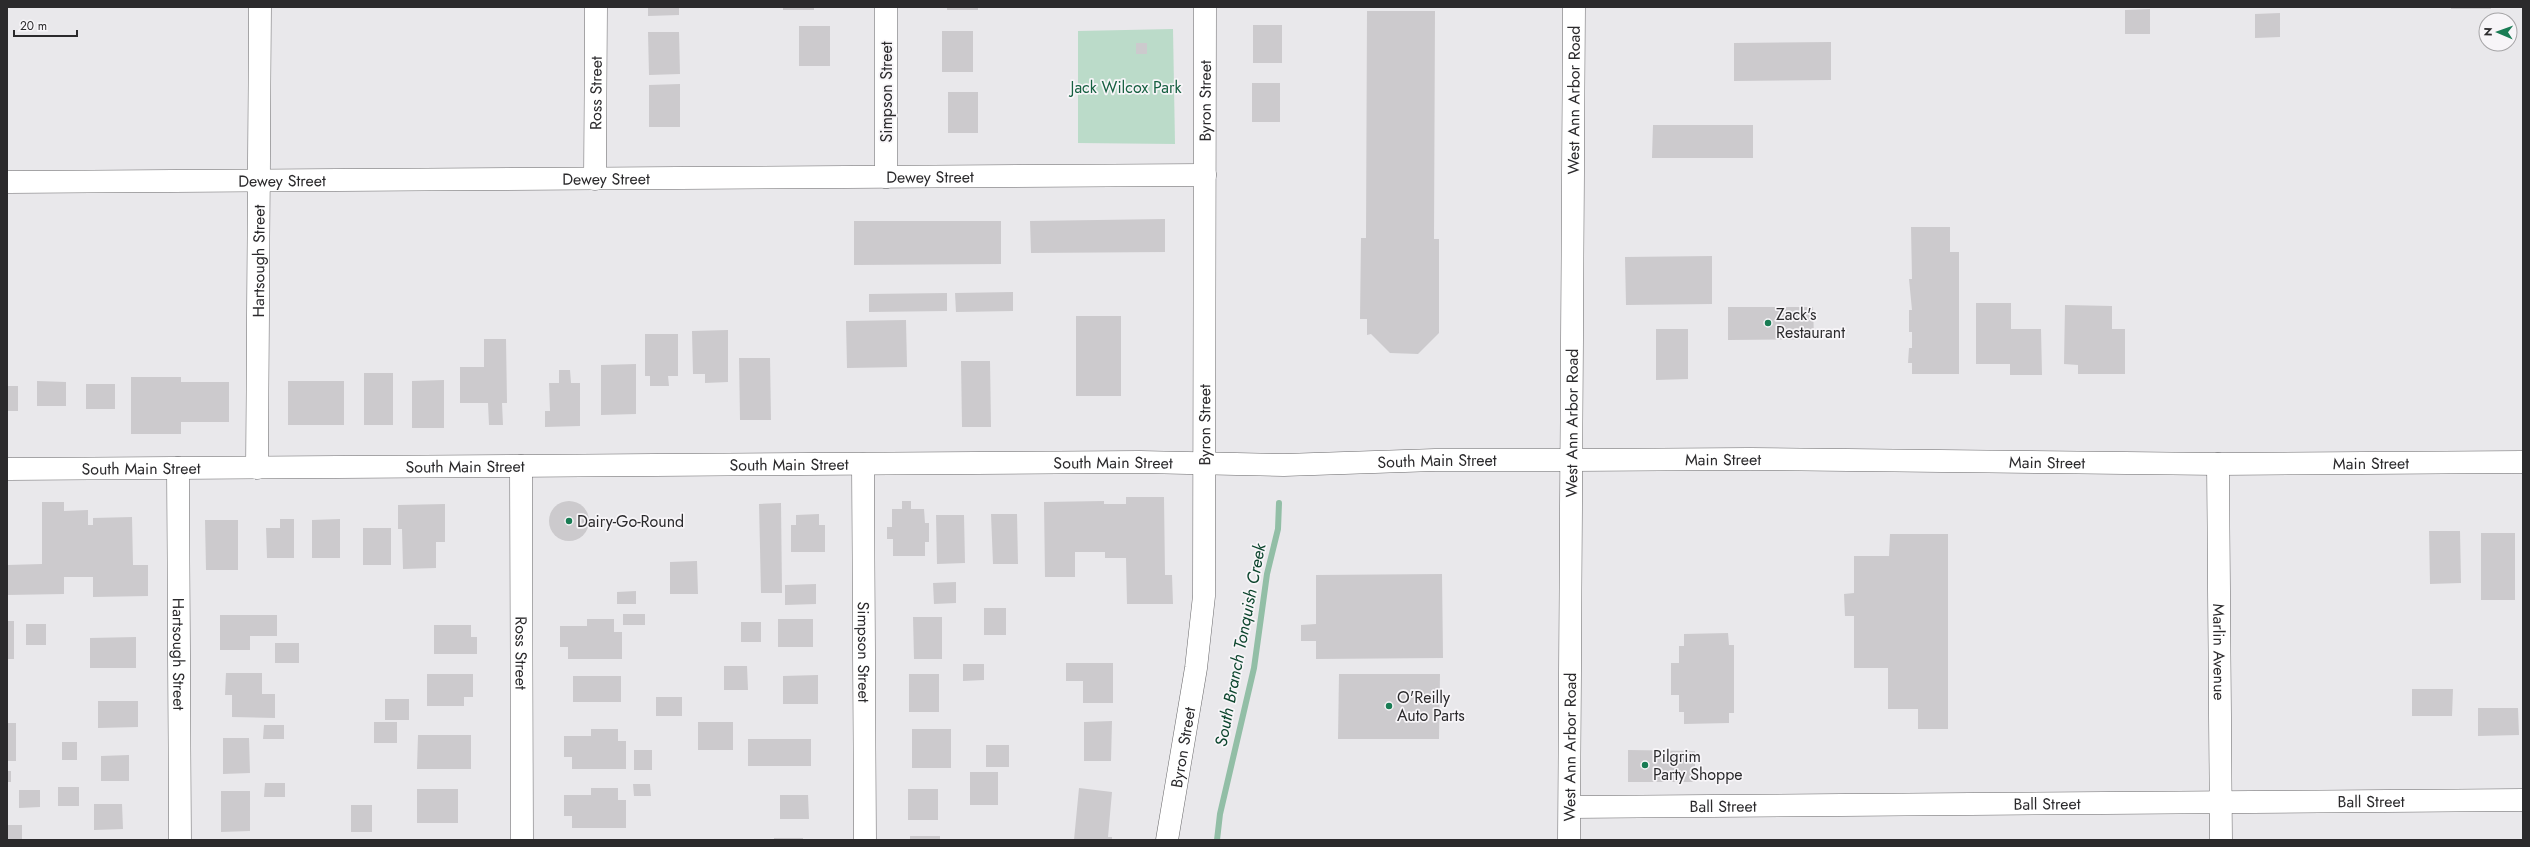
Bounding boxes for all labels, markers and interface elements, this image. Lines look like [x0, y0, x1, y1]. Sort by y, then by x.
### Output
scale bar [14, 12, 77, 38]
north arrow [2478, 12, 2518, 52]
text: 20 m [20, 17, 47, 35]
street label: West Ann Arbor Road [1562, 25, 1586, 175]
text: N [2480, 27, 2496, 36]
street label: Simpson Street [875, 41, 898, 143]
street label: Ross Street [584, 56, 608, 130]
street label: Byron Street [1194, 60, 1217, 142]
park label: Jack Wilcox Park [1069, 76, 1182, 99]
street label: Dewey Street [886, 165, 974, 189]
street label: Dewey Street [562, 167, 650, 191]
street label: Dewey Street [238, 169, 326, 193]
street label: Hartsough Street [247, 204, 271, 317]
place label: Zack's Restaurant [1776, 303, 1845, 344]
marker: Zack's Restaurant [1763, 318, 1773, 328]
street label: West Ann Arbor Road [1560, 348, 1584, 498]
street label: Byron Street [1193, 384, 1216, 466]
street label: Main Street [1685, 448, 1761, 471]
street label: South Main Street [1377, 449, 1497, 474]
street label: South Main Street [1053, 451, 1173, 475]
street label: Main Street [2009, 451, 2085, 475]
street label: Main Street [2333, 452, 2409, 475]
street label: South Main Street [729, 453, 849, 477]
street label: South Main Street [405, 455, 525, 479]
street label: South Main Street [81, 457, 201, 481]
place label: Dairy-Go-Round [577, 510, 684, 533]
marker: Dairy-Go-Round [564, 516, 574, 526]
water label: South Branch Tonquish Creek [1209, 541, 1272, 749]
street label: Hartsough Street [167, 598, 190, 711]
street label: Simpson Street [852, 601, 875, 703]
street label: Marlin Avenue [2207, 603, 2231, 701]
street label: Ross Street [509, 616, 533, 690]
street label: West Ann Arbor Road [1558, 672, 1582, 822]
place label: O'Reilly Auto Parts [1397, 686, 1465, 727]
marker: O'Reilly Auto Parts [1384, 701, 1394, 711]
street label: Byron Street [1165, 705, 1201, 789]
place label: Pilgrim Party Shoppe [1653, 745, 1743, 786]
marker: Pilgrim Party Shoppe [1640, 760, 1650, 770]
street label: Ball Street [2337, 790, 2405, 813]
street label: Ball Street [2013, 792, 2081, 816]
street label: Ball Street [1689, 795, 1757, 818]

